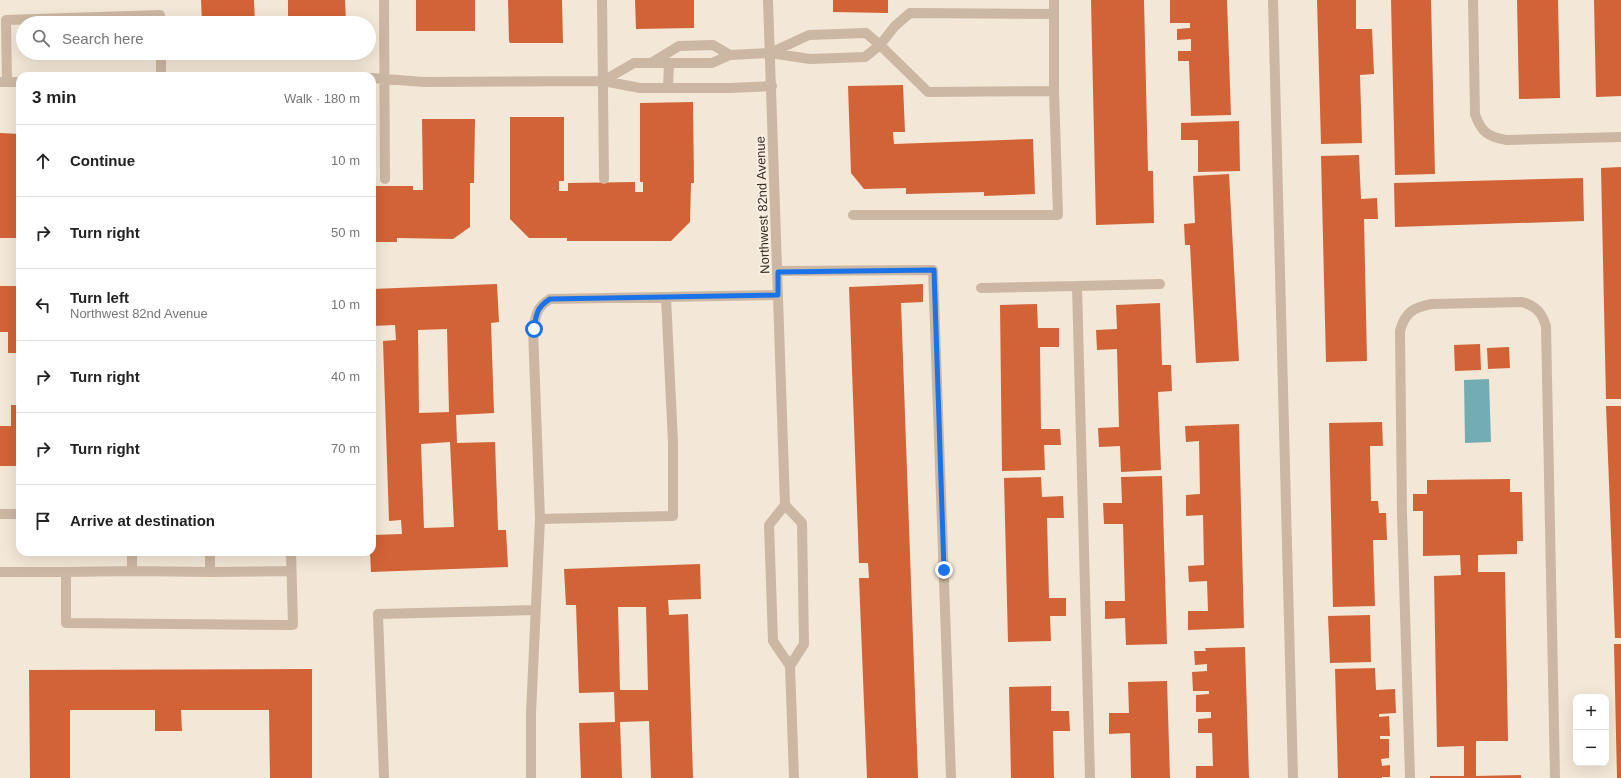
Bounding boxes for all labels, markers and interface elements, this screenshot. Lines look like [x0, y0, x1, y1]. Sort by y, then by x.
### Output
search box [16, 16, 376, 60]
icon: search [30, 27, 52, 49]
text: Search here [62, 30, 144, 47]
text: 3 min [32, 88, 76, 107]
text: Walk · 180 m [284, 91, 360, 106]
street label: Northwest 82nd Avenue [753, 136, 772, 274]
icon: ahead [32, 150, 54, 172]
text: Continue [70, 152, 135, 169]
text: 10 m [331, 153, 360, 168]
icon: right [32, 222, 54, 244]
text: Turn right [70, 224, 140, 241]
text: 50 m [331, 225, 360, 240]
text: Turn left [70, 289, 129, 306]
icon: left [32, 294, 54, 316]
text: 10 m [331, 297, 360, 312]
text: Northwest 82nd Avenue [70, 306, 208, 321]
route start [525, 320, 543, 338]
icon: right [32, 366, 54, 388]
text: Turn right [70, 368, 140, 385]
text: 40 m [331, 369, 360, 384]
icon: right [32, 438, 54, 460]
text: Turn right [70, 440, 140, 457]
text: 70 m [331, 441, 360, 456]
icon: arrive [32, 510, 54, 532]
text: Arrive at destination [70, 512, 215, 529]
route end [935, 561, 953, 579]
map controls [1573, 694, 1609, 766]
button: + [1573, 694, 1609, 730]
button: − [1573, 730, 1609, 766]

